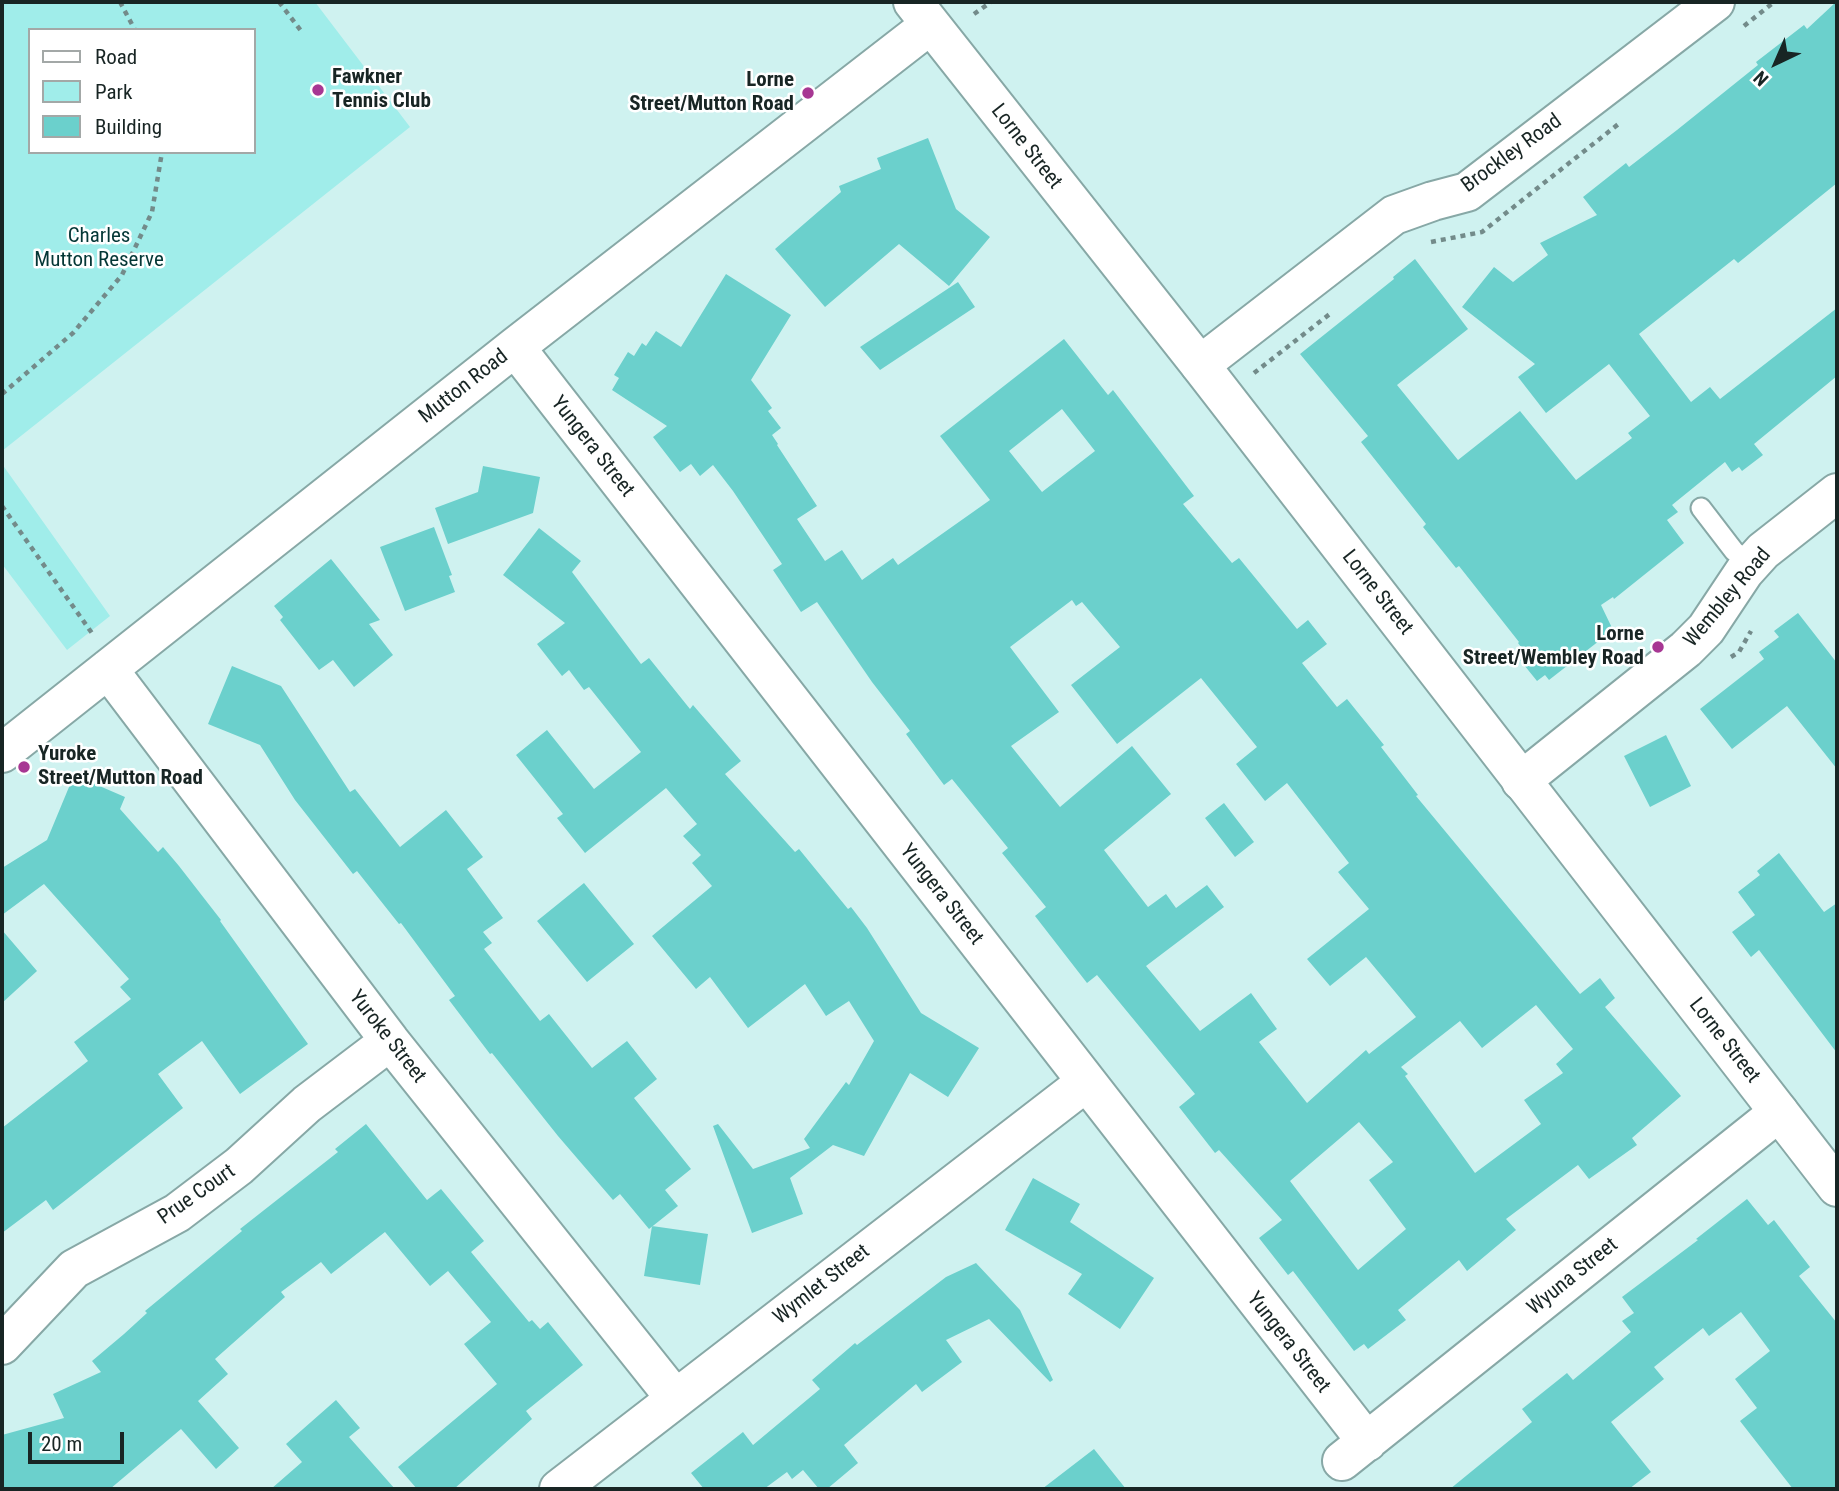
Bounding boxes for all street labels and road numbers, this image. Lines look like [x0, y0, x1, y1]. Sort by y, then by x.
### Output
street label: Lorne Street [985, 99, 1067, 195]
street label: Brockley Road [1457, 109, 1567, 199]
street label: Mutton Road [415, 344, 513, 430]
street label: Yungera Street [545, 391, 639, 503]
street label: Wembley Road [1679, 543, 1777, 653]
street label: Lorne Street [1336, 545, 1418, 641]
street label: Yungera Street [894, 839, 988, 951]
street label: Yuroke Street [343, 986, 431, 1088]
street label: Lorne Street [1683, 993, 1765, 1089]
street label: Prue Court [153, 1159, 241, 1231]
street label: Wyuna Street [1523, 1233, 1623, 1321]
street label: Wymlet Street [769, 1240, 875, 1330]
street label: Yungera Street [1241, 1287, 1335, 1399]

